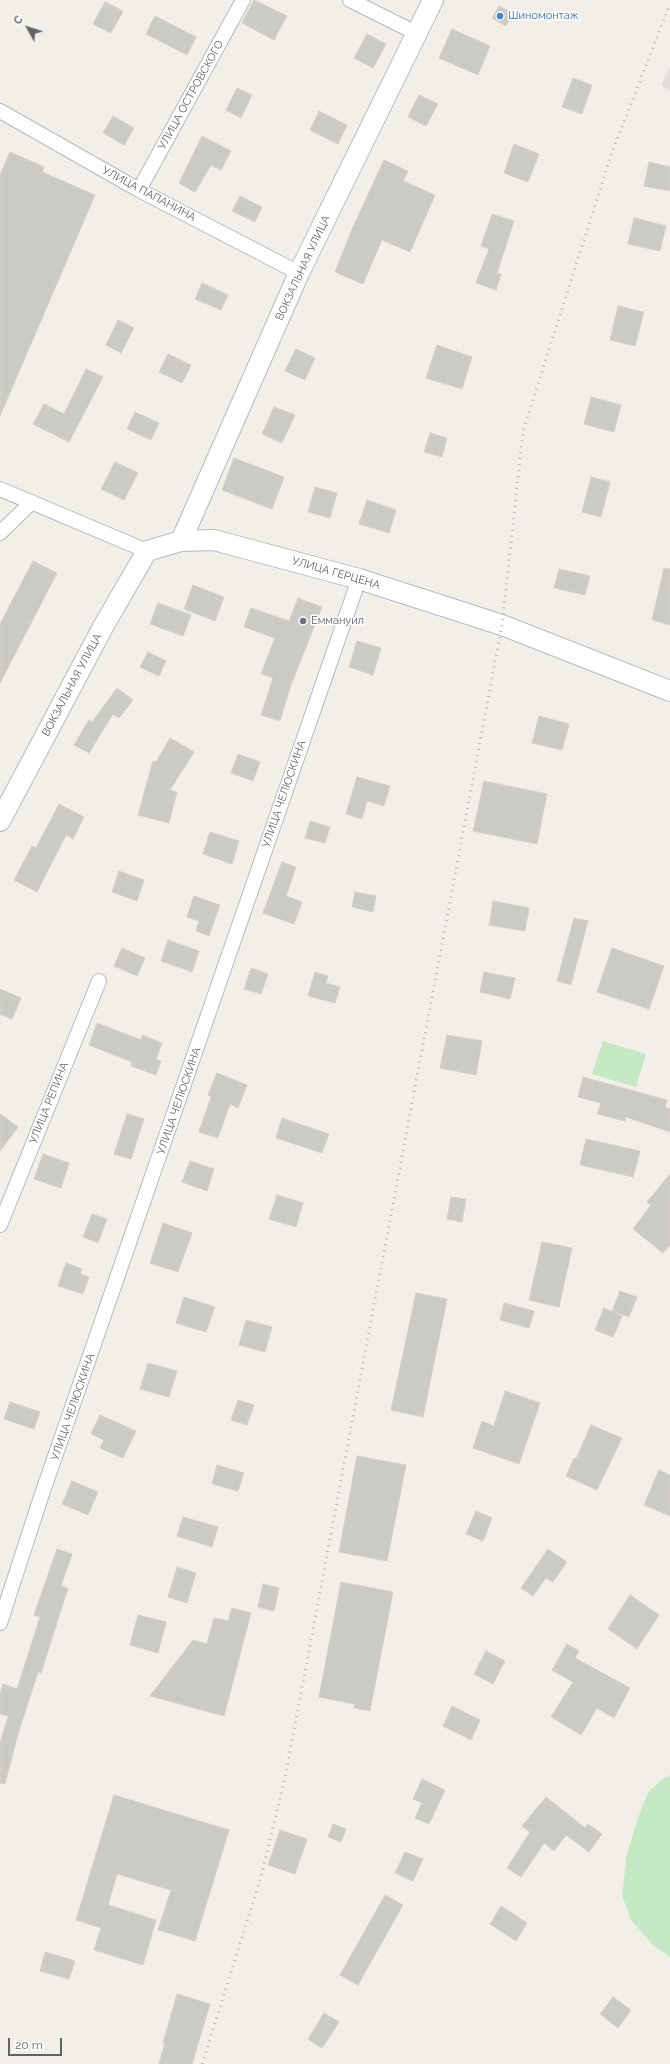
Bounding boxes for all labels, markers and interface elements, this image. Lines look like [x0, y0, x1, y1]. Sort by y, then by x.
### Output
north arrow [8, 8, 48, 48]
place label: Шиномонтаж [508, 9, 578, 23]
marker: Шиномонтаж [495, 11, 505, 21]
text: С [11, 13, 26, 27]
street label: УЛИЦА ОСТРОВСКОГО [155, 38, 227, 152]
street label: УЛИЦА ПАПАНИНА [100, 164, 198, 224]
street label: ВОКЗАЛЬНАЯ УЛИЦА [273, 213, 333, 323]
street label: УЛИЦА ГЕРЦЕНА [290, 554, 382, 592]
place label: Еммануил [311, 614, 364, 628]
marker: Еммануил [298, 616, 308, 626]
street label: ВОКЗАЛЬНАЯ УЛИЦА [39, 631, 105, 739]
street label: УЛИЦА ЧЕЛЮСКИНА [259, 739, 309, 849]
street label: УЛИЦА ЧЕЛЮСКИНА [154, 1046, 204, 1156]
street label: УЛИЦА РЕПИНА [27, 1060, 71, 1146]
street label: УЛИЦА ЧЕЛЮСКИНА [48, 1352, 98, 1462]
scale bar [10, 2030, 64, 2056]
text: 20 m [15, 2038, 43, 2052]

